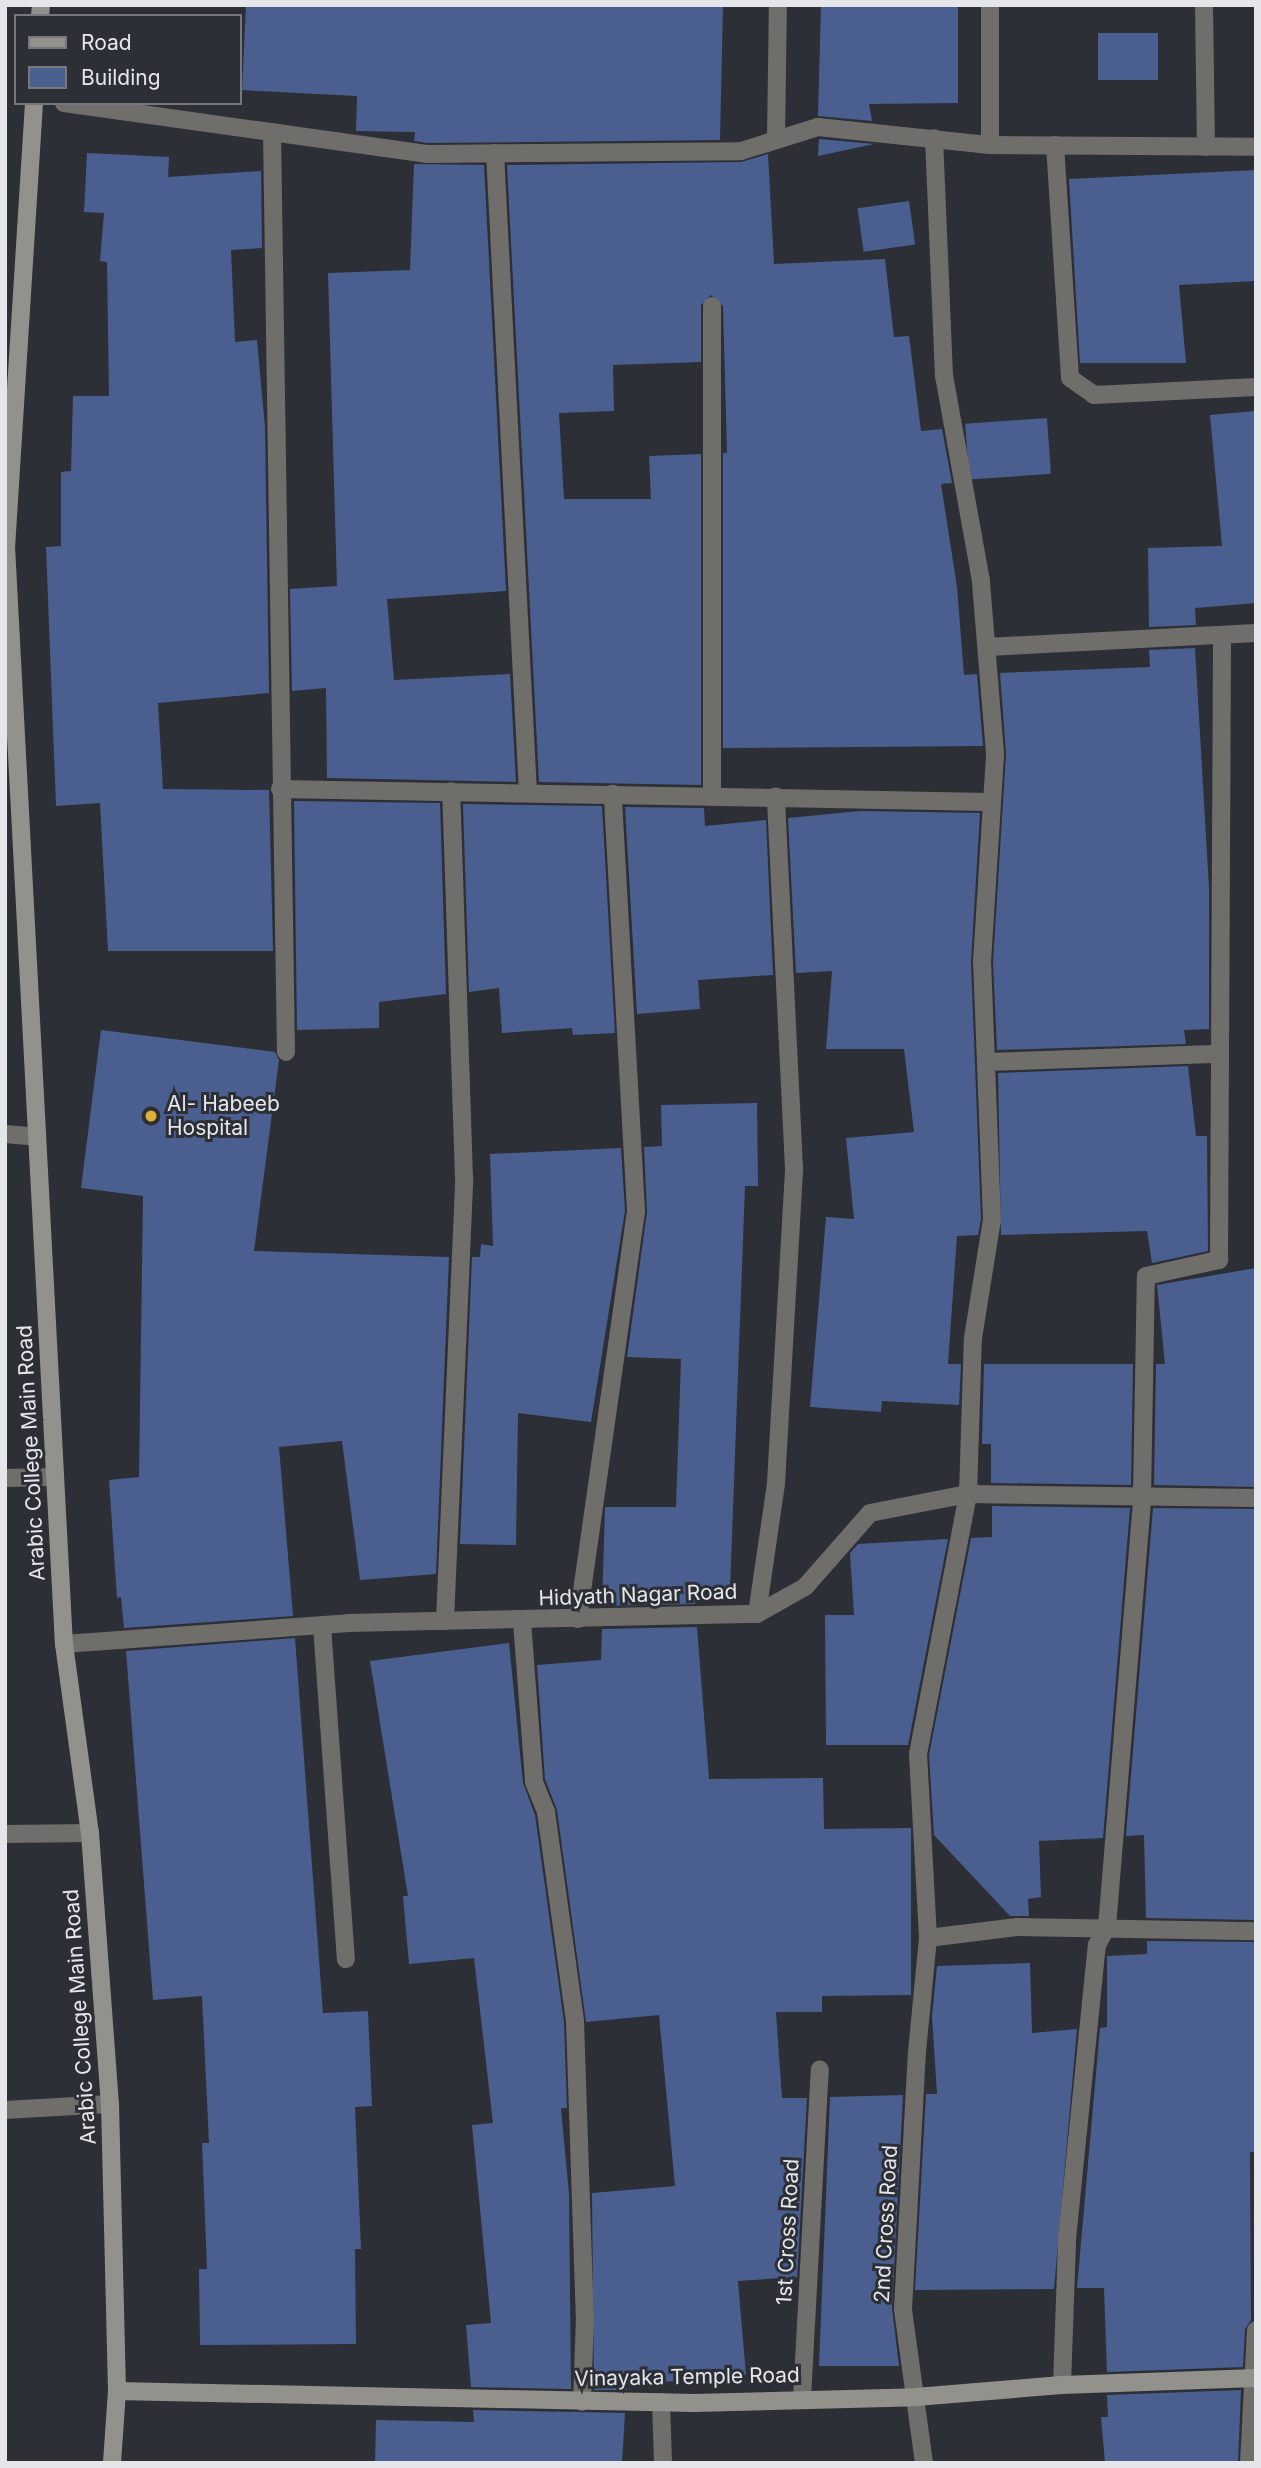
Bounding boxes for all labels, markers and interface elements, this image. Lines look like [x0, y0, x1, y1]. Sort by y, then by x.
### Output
legend [14, 14, 242, 105]
text: Road [81, 30, 132, 55]
text: Building [81, 65, 161, 90]
place label: Al- Habeeb Hospital [167, 1091, 280, 1141]
marker: Al- Habeeb Hospital [141, 1106, 161, 1126]
street label: Arabic College Main Road [12, 1324, 50, 1582]
street label: Hidyath Nagar Road [538, 1579, 738, 1611]
street label: Arabic College Main Road [58, 1888, 102, 2146]
street label: 2nd Cross Road [869, 2144, 903, 2304]
street label: 1st Cross Road [772, 2158, 804, 2306]
street label: Vinayaka Temple Road [574, 2362, 800, 2392]

